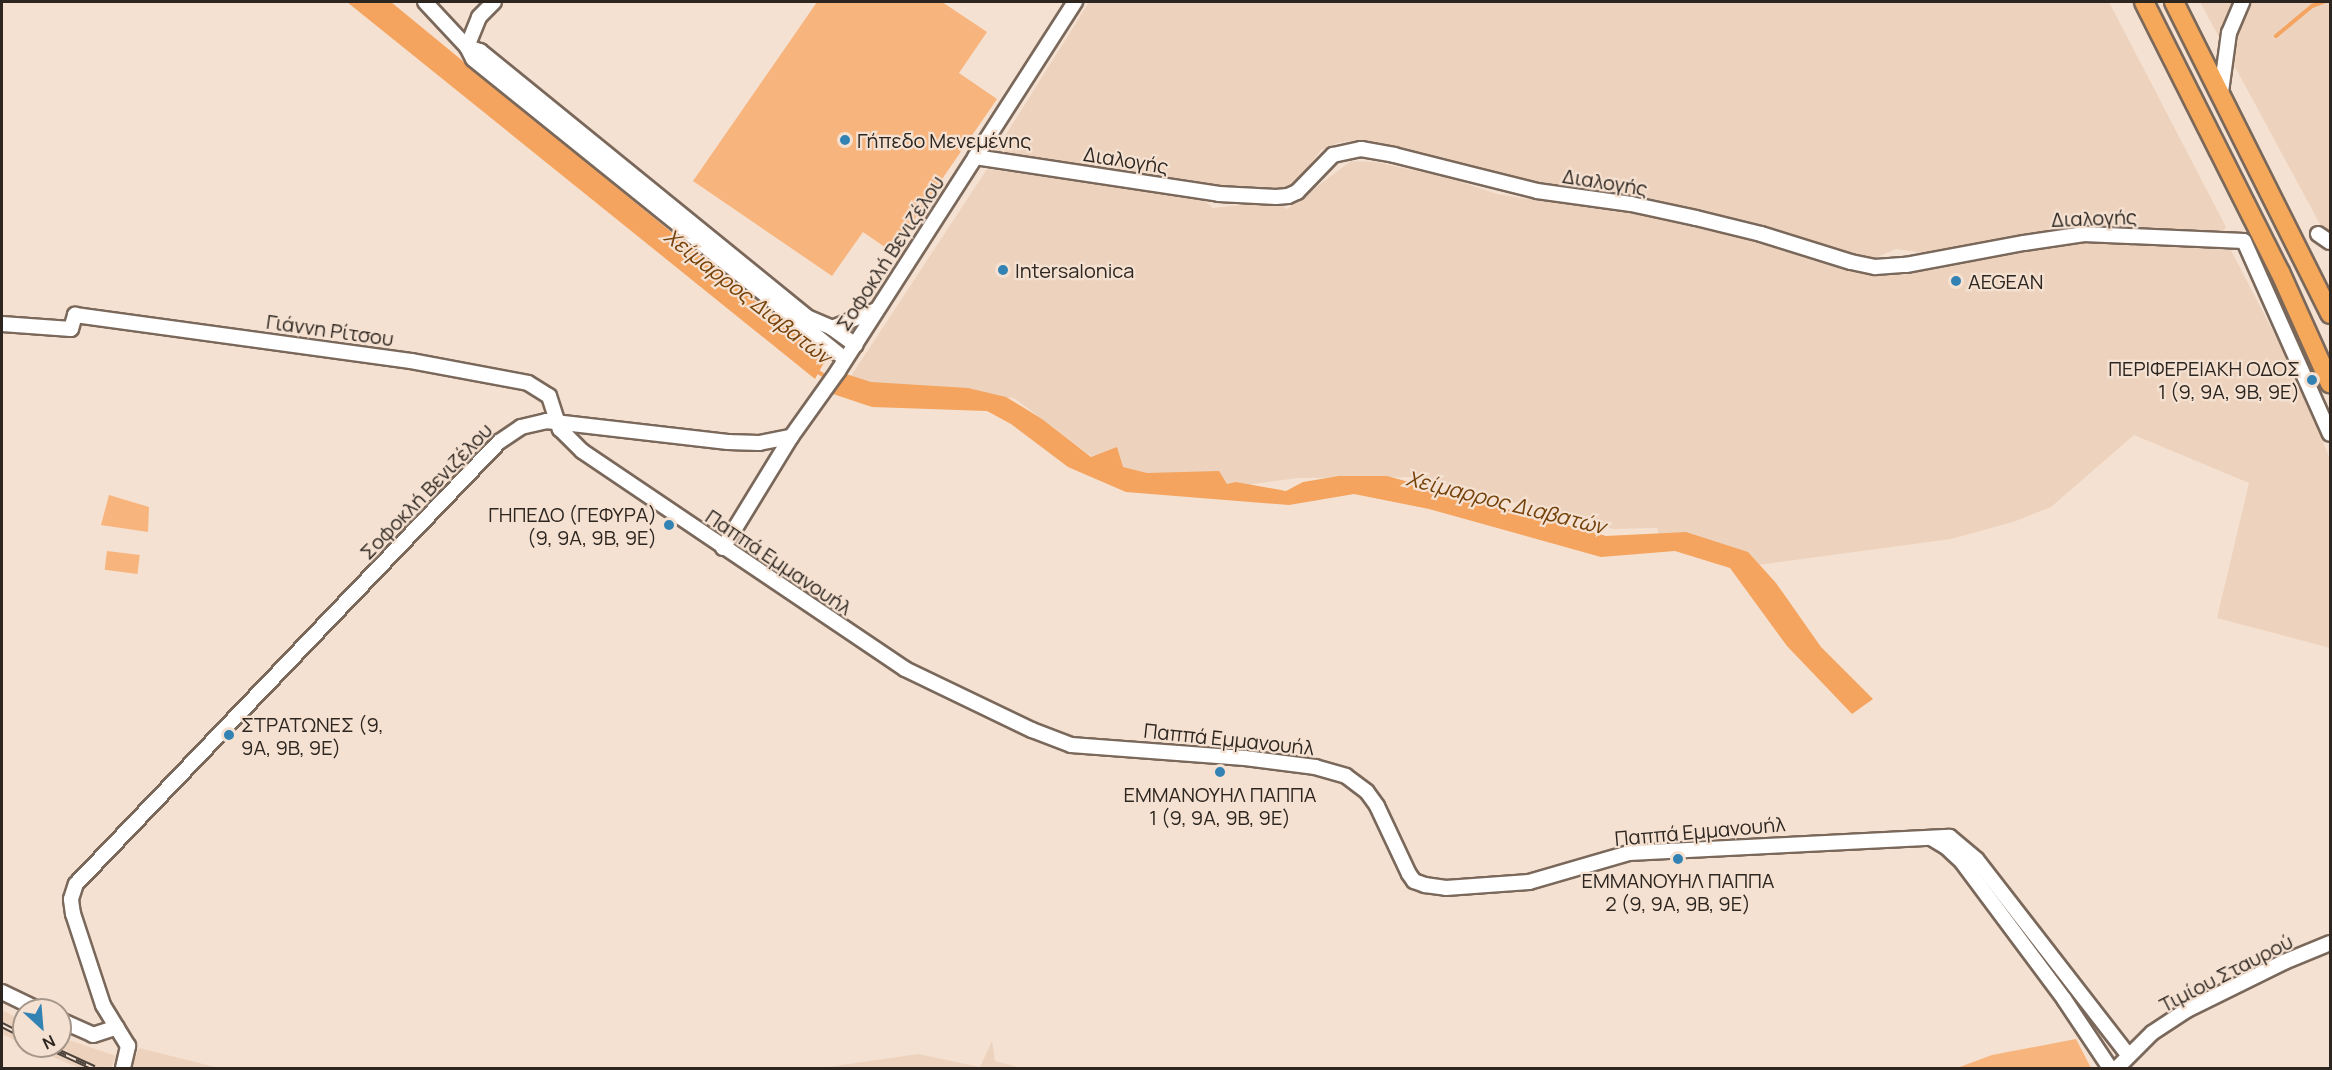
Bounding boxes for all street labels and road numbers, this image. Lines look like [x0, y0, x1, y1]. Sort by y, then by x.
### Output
street label: Διαλογής [1082, 141, 1170, 179]
street label: Διαλογής [1561, 163, 1649, 201]
street label: Σοφοκλή Βενιζέλου [831, 171, 949, 335]
street label: Διαλογής [2051, 205, 2137, 231]
street label: Γιάννη Ρίτσου [265, 309, 395, 351]
street label: Σοφοκλή Βενιζέλου [355, 418, 497, 564]
street label: Παππά Εμμανουήλ [701, 504, 857, 620]
street label: Παππά Εμμανουήλ [1143, 718, 1315, 760]
street label: Παππά Εμμανουήλ [1614, 812, 1786, 850]
street label: Τιμίου Σταυρού [2155, 929, 2297, 1017]

